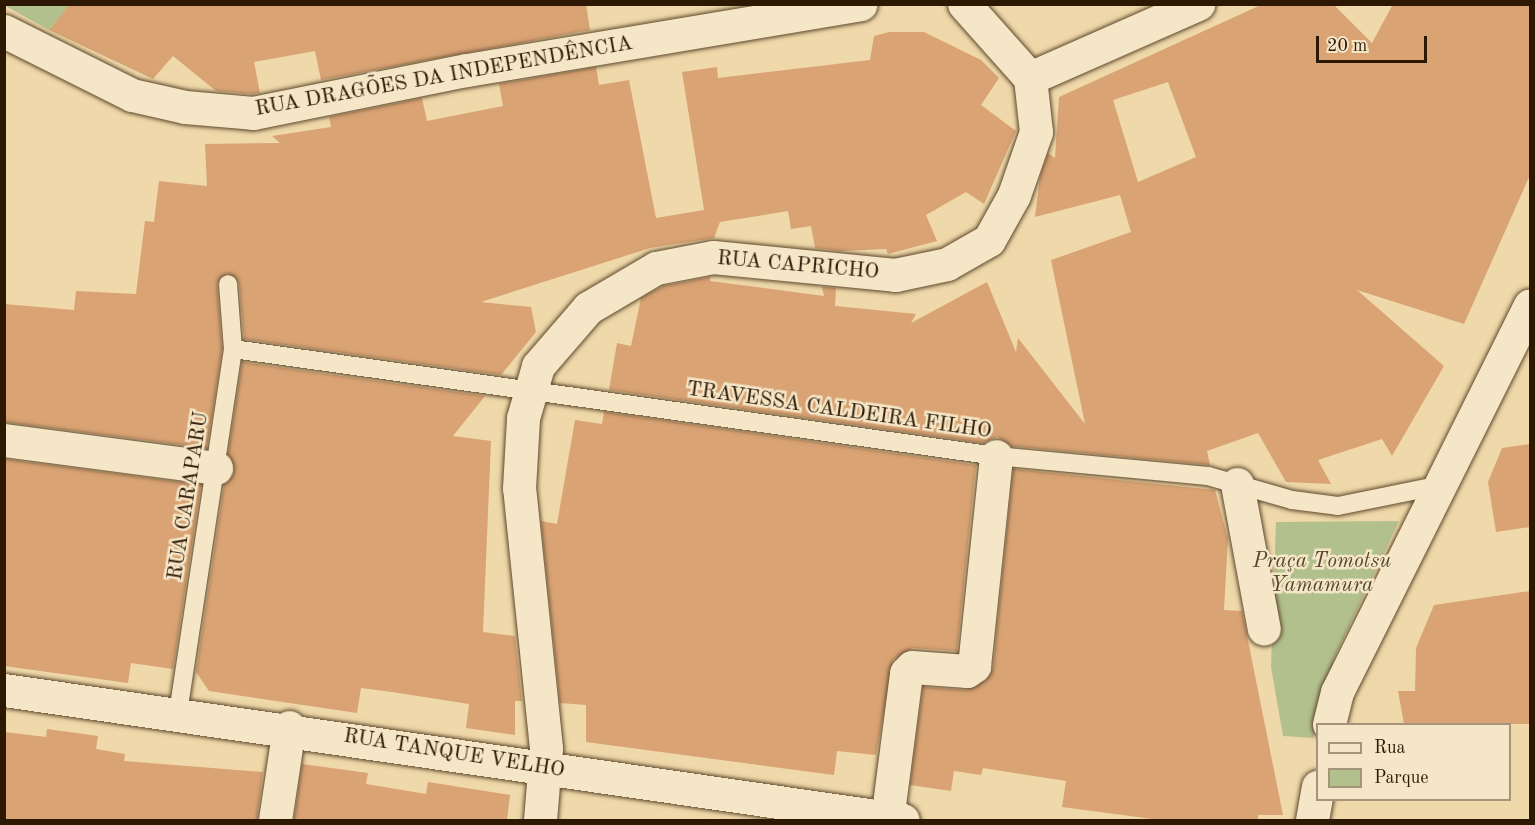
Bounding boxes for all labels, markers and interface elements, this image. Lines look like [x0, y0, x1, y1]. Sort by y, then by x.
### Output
scale bar [1319, 24, 1430, 62]
street label: RUA DRAGÕES DA INDEPENDÊNCIA [253, 31, 635, 123]
text: 20 m [1327, 37, 1367, 55]
street label: RUA CAPRICHO [716, 246, 880, 286]
street label: TRAVESSA CALDEIRA FILHO [685, 377, 993, 445]
street label: RUA CARAPARU [163, 410, 215, 582]
park label: Praça Tomotsu Yamamura [1253, 549, 1391, 599]
legend [1316, 723, 1511, 801]
street label: RUA TANQUE VELHO [342, 724, 566, 784]
text: Rua [1374, 739, 1405, 757]
text: Parque [1374, 769, 1429, 787]

